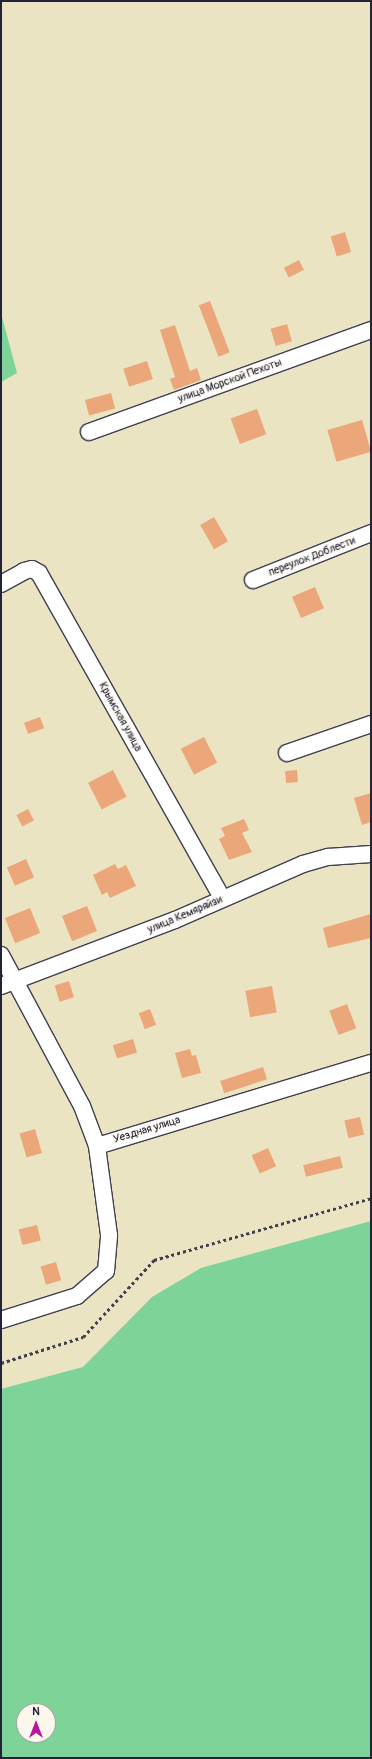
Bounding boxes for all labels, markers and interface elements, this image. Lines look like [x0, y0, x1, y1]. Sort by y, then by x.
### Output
street label: улица Морской Пехоты [176, 356, 284, 406]
street label: переулок Доблести [267, 534, 357, 580]
street label: Крымская улица [96, 680, 144, 754]
street label: улица Кемяряйзи [146, 893, 224, 937]
street label: Уездная улица [112, 1114, 182, 1146]
north arrow [16, 1703, 56, 1743]
text: N [32, 1705, 40, 1718]

